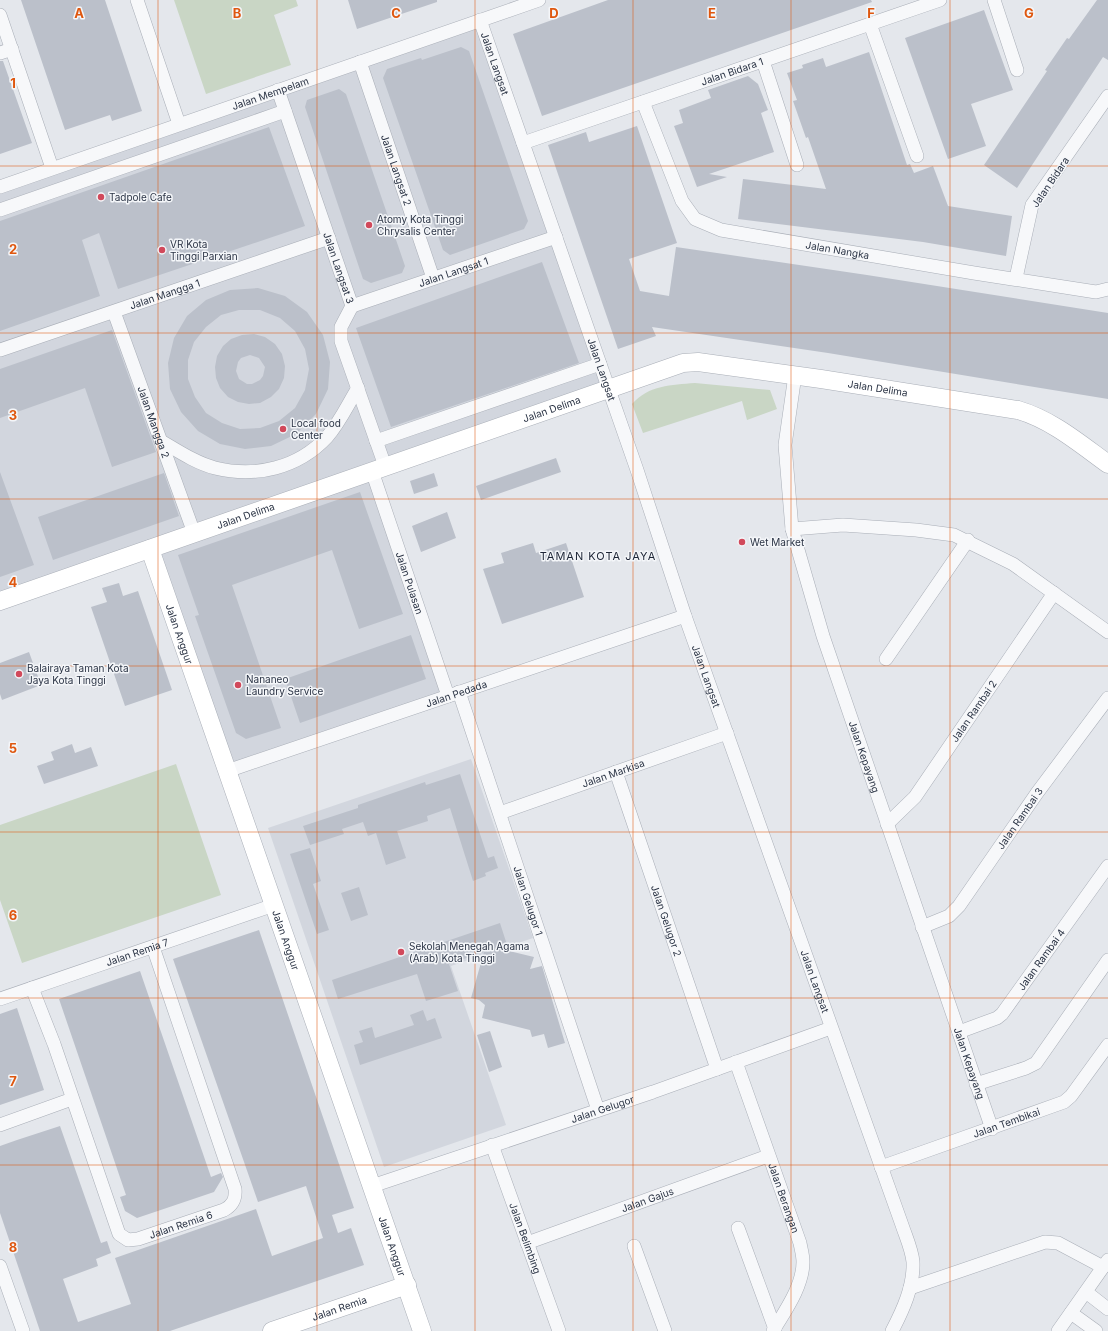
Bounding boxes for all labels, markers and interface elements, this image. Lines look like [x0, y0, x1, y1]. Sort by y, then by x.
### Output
text: A [74, 5, 84, 21]
text: B [233, 5, 242, 21]
text: C [391, 5, 401, 21]
text: D [549, 5, 559, 21]
text: E [708, 5, 716, 21]
text: F [867, 5, 875, 21]
text: G [1024, 5, 1034, 21]
street label: Jalan Langsat [479, 30, 512, 97]
street label: Jalan Bidara 1 [699, 55, 765, 88]
street label: Jalan Mempelam [230, 74, 310, 112]
text: 1 [10, 75, 16, 91]
street label: Jalan Langsat 2 [379, 133, 414, 207]
street label: Jalan Bidara [1029, 155, 1071, 209]
place label: Tadpole Cafe [109, 191, 172, 203]
marker: Tadpole Cafe [96, 192, 106, 202]
place label: Atomy Kota Tinggi Chrysalis Center [377, 213, 463, 237]
marker: Atomy Kota Tinggi Chrysalis Center [364, 220, 374, 230]
street label: Jalan Langsat 3 [321, 231, 357, 305]
place label: VR Kota Tinggi Parxian [170, 238, 238, 262]
street label: Jalan Nangka [805, 238, 870, 261]
text: 2 [9, 241, 17, 257]
marker: VR Kota Tinggi Parxian [157, 245, 167, 255]
street label: Jalan Langsat 1 [417, 254, 490, 289]
street label: Jalan Mangga 1 [128, 276, 201, 311]
street label: Jalan Langsat [585, 336, 619, 403]
street label: Jalan Delima [847, 377, 909, 399]
street label: Jalan Mangga 2 [135, 384, 172, 460]
street label: Jalan Delima [521, 393, 582, 424]
text: 3 [9, 407, 17, 423]
place label: Local food Center [291, 417, 341, 441]
marker: Local food Center [278, 424, 288, 434]
street label: Jalan Delima [215, 500, 276, 531]
place label: Wet Market [750, 536, 805, 548]
marker: Wet Market [737, 537, 747, 547]
district label: TAMAN KOTA JAYA [540, 549, 656, 563]
street label: Jalan Pulasan [394, 550, 426, 616]
text: 4 [9, 574, 18, 590]
street label: Jalan Anggur [164, 602, 196, 666]
street label: Jalan Langsat [690, 643, 723, 710]
place label: Balairaya Taman Kota Jaya Kota Tinggi [27, 662, 129, 686]
marker: Balairaya Taman Kota Jaya Kota Tinggi [14, 669, 24, 679]
place label: Nananeo Laundry Service [246, 673, 323, 697]
street label: Jalan Pedada [424, 678, 488, 709]
street label: Jalan Rambai 2 [948, 678, 999, 744]
marker: Nananeo Laundry Service [233, 680, 243, 690]
street label: Jalan Kepayang [846, 719, 882, 794]
text: 5 [9, 740, 17, 756]
street label: Jalan Markisa [580, 757, 646, 790]
street label: Jalan Rambai 3 [994, 785, 1045, 851]
street label: Jalan Gelugor 1 [511, 864, 546, 937]
street label: Jalan Gelugor 2 [649, 883, 684, 958]
text: 6 [9, 907, 17, 923]
street label: Jalan Anggur [270, 908, 302, 972]
street label: Jalan Rambai 4 [1015, 926, 1067, 992]
street label: Jalan Remia 7 [104, 936, 170, 968]
place label: Sekolah Menegah Agama (Arab) Kota Tinggi [409, 940, 529, 964]
marker: Sekolah Menegah Agama (Arab) Kota Tinggi [396, 947, 406, 957]
street label: Jalan Langsat [798, 948, 832, 1015]
street label: Jalan Kepayang [952, 1026, 987, 1101]
text: 7 [9, 1073, 17, 1089]
street label: Jalan Gelugor [569, 1093, 636, 1125]
street label: Jalan Tembikai [971, 1105, 1042, 1140]
street label: Jalan Berangan [766, 1161, 802, 1234]
street label: Jalan Gajus [620, 1185, 675, 1214]
street label: Jalan Belimbing [507, 1201, 544, 1275]
street label: Jalan Remia 6 [148, 1208, 214, 1241]
street label: Jalan Anggur [376, 1214, 409, 1278]
text: 8 [9, 1239, 17, 1255]
street label: Jalan Remia [310, 1293, 368, 1323]

